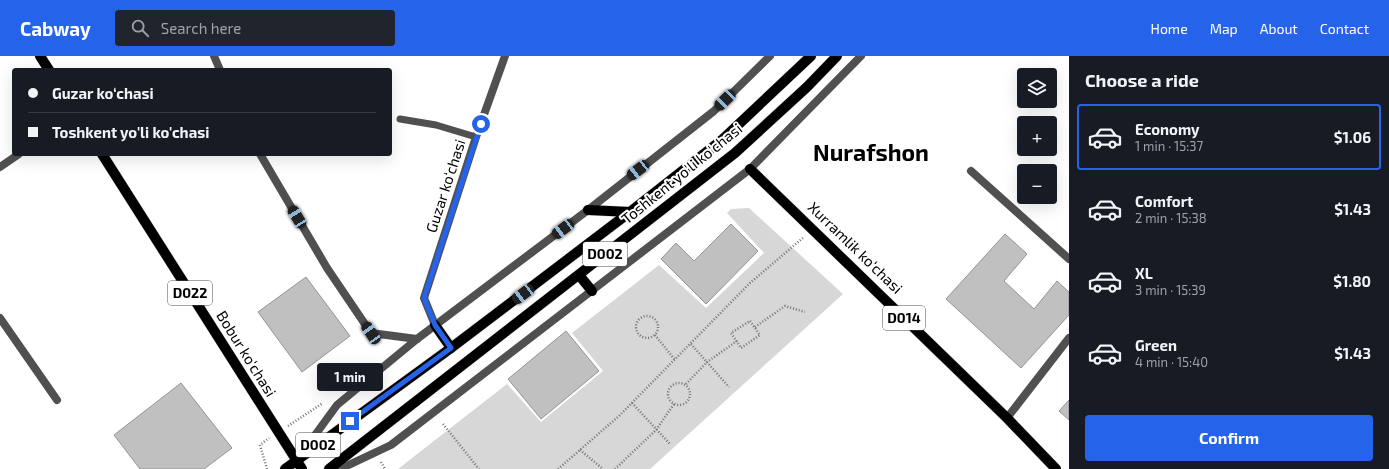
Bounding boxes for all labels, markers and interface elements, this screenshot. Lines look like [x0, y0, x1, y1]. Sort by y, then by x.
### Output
search box [115, 10, 395, 46]
text: Cabway [20, 17, 91, 40]
icon: search [129, 17, 151, 39]
text: Search here [161, 19, 241, 37]
text: Home [1151, 20, 1188, 37]
text: Map [1210, 20, 1238, 37]
text: About [1260, 20, 1298, 37]
text: Contact [1320, 20, 1369, 37]
map controls [1017, 68, 1057, 204]
button: layers [1017, 68, 1057, 108]
text: Choose a ride [1085, 69, 1199, 91]
text: Guzar ko‘chasi [52, 84, 154, 102]
car [712, 87, 738, 113]
route start [472, 115, 490, 133]
button: + [1017, 116, 1057, 156]
street label: Toshkent yo'li ko'chasi [618, 119, 745, 227]
icon: car [1087, 119, 1123, 155]
text: Economy [1135, 120, 1200, 138]
text: Toshkent yo'li ko'chasi [52, 123, 209, 141]
text: $1.06 [1334, 128, 1371, 146]
street label: Guzar ko‘chasi [422, 137, 469, 235]
district label: Nurafshon [813, 138, 929, 166]
text: 1 min · 15:37 [1135, 138, 1203, 154]
car [625, 158, 651, 182]
button: − [1017, 164, 1057, 204]
icon: car [1087, 191, 1123, 227]
text: Comfort [1135, 192, 1193, 210]
street label: Xurramlik ko‘chasi [805, 198, 907, 297]
text: $1.43 [1334, 200, 1371, 218]
car [286, 204, 308, 230]
text: 2 min · 15:38 [1135, 210, 1207, 226]
car [550, 217, 576, 241]
road number: D002 [583, 242, 627, 266]
icon: car [1087, 263, 1123, 299]
text: XL [1135, 264, 1153, 282]
text: $1.80 [1333, 272, 1371, 290]
road number: D022 [168, 281, 212, 305]
car [510, 282, 536, 306]
text: 3 min · 15:39 [1135, 282, 1206, 298]
road number: D014 [883, 306, 925, 330]
street label: Bobur ko‘chasi [213, 307, 280, 400]
car [359, 320, 383, 346]
icon: car [1087, 335, 1123, 371]
text: Green [1135, 336, 1177, 354]
text: $1.43 [1334, 344, 1371, 362]
text: 4 min · 15:40 [1135, 354, 1208, 370]
callout: 1 min [317, 363, 383, 391]
text: 1 min [334, 369, 366, 385]
route end [341, 412, 359, 430]
button: Confirm [1085, 415, 1373, 461]
road number: D002 [296, 433, 340, 457]

